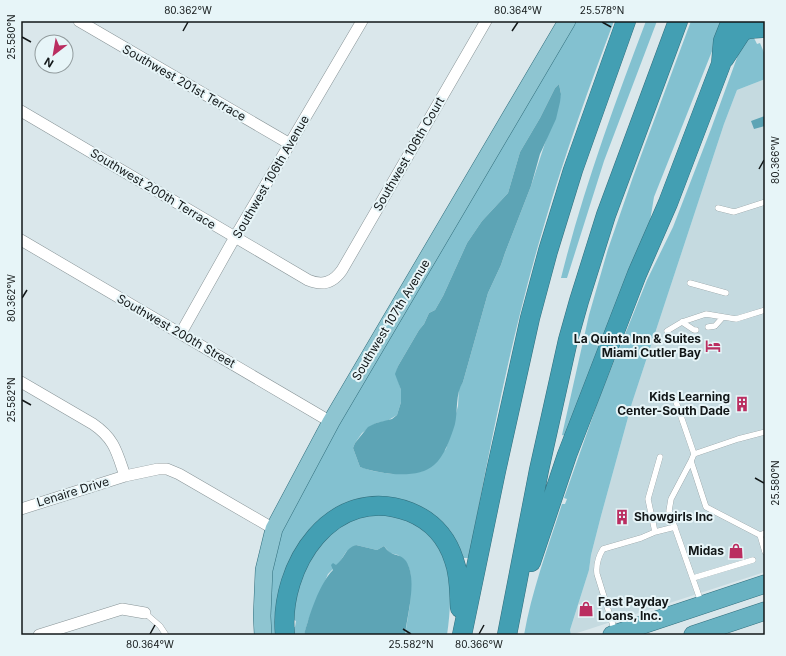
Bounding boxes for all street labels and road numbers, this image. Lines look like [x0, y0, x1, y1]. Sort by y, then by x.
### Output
street label: Southwest 201st Terrace [120, 41, 249, 124]
street label: Southwest 106th Court [370, 94, 447, 213]
street label: Southwest 106th Avenue [229, 113, 312, 241]
street label: Southwest 200th Terrace [88, 145, 219, 232]
street label: Southwest 107th Avenue [348, 256, 433, 383]
street label: Southwest 200th Street [114, 291, 238, 371]
street label: Lenaire Drive [35, 473, 111, 510]

